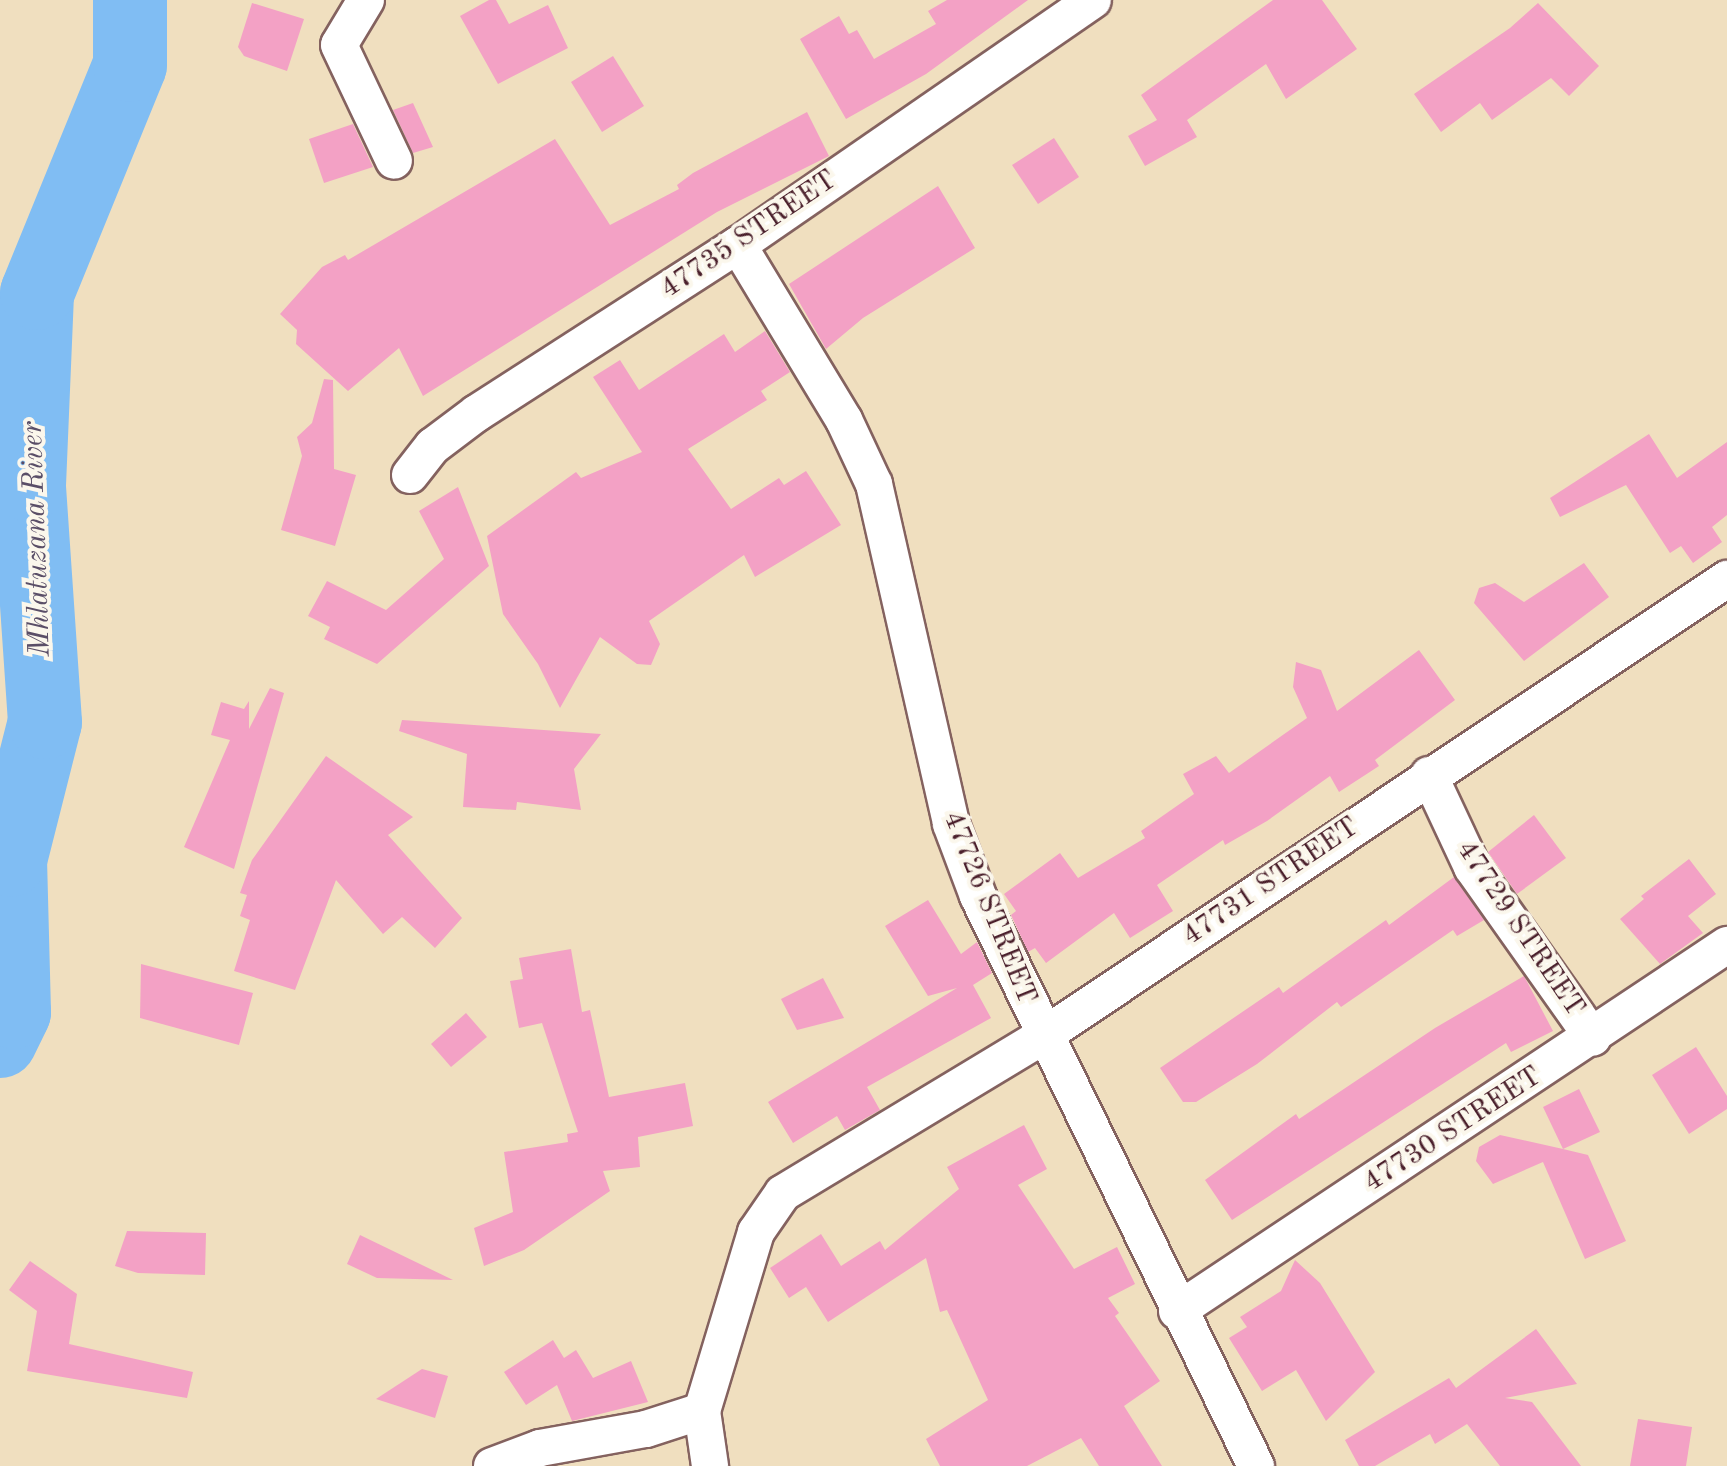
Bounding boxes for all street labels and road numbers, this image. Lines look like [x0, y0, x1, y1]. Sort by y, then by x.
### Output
street label: 47735 STREET [655, 164, 843, 306]
street label: 47726 STREET [935, 807, 1043, 1009]
street label: 47731 STREET [1177, 811, 1365, 953]
street label: 47729 STREET [1449, 835, 1591, 1023]
street label: 47730 STREET [1358, 1060, 1548, 1200]

